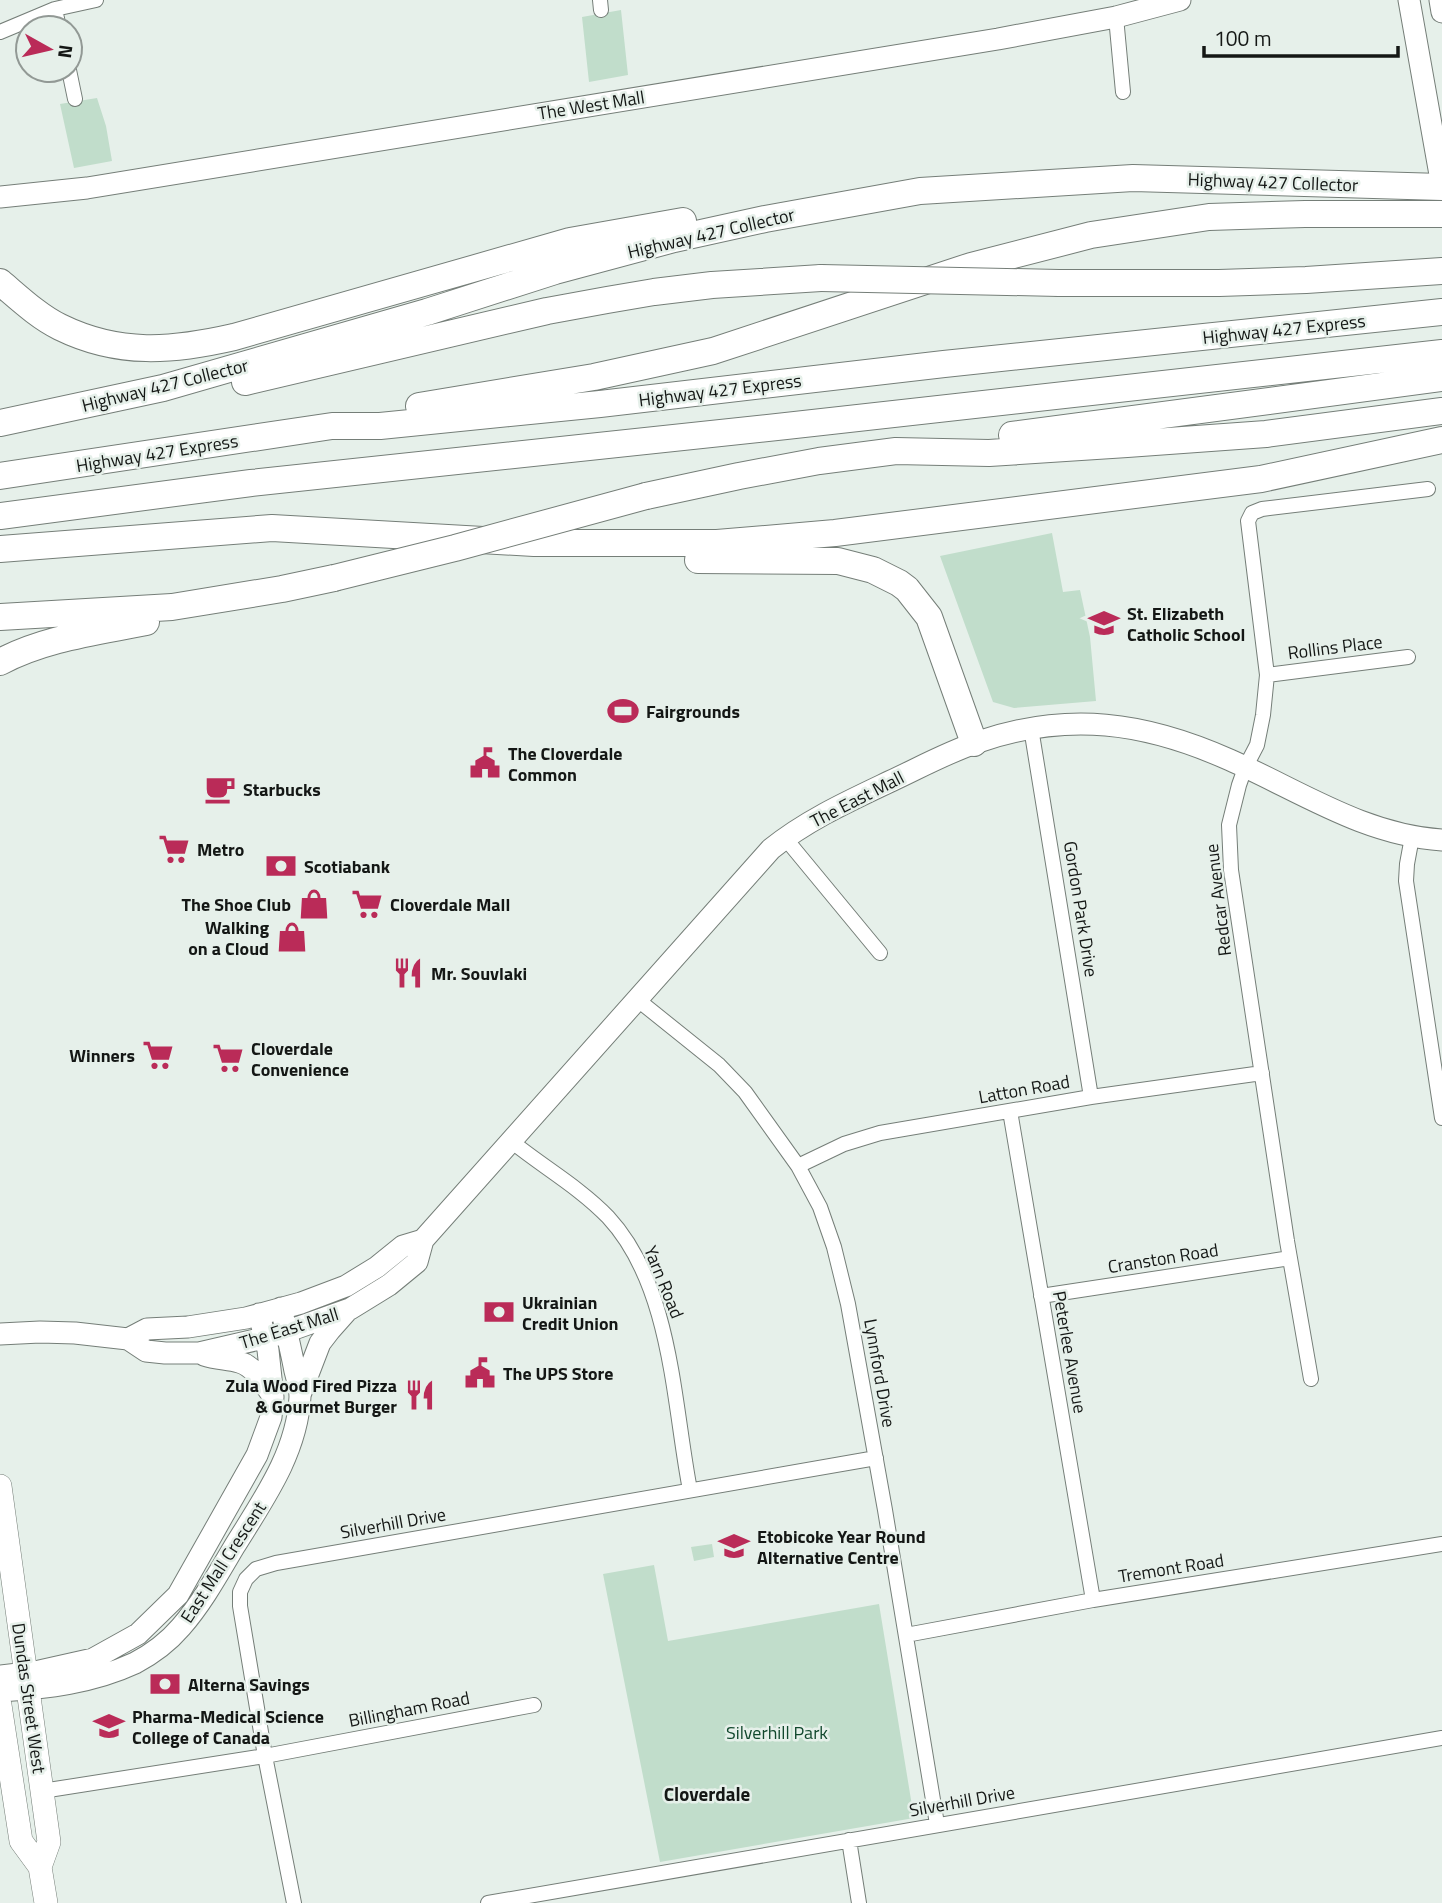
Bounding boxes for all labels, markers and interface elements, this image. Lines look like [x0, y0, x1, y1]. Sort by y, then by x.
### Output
north arrow [14, 14, 84, 84]
scale bar [1204, 14, 1398, 58]
text: 100 m [1214, 22, 1271, 54]
text: N [51, 43, 82, 60]
street label: The West Mall [536, 83, 646, 127]
street label: Highway 427 Collector [1187, 166, 1359, 198]
street label: Highway 427 Collector [625, 201, 797, 265]
street label: Highway 427 Express [1201, 307, 1367, 351]
street label: Highway 427 Collector [79, 351, 251, 419]
street label: Highway 427 Express [637, 367, 803, 413]
street label: Highway 427 Express [74, 427, 240, 479]
place label: St. Elizabeth Catholic School [1127, 600, 1245, 648]
school or university icon: St. Elizabeth Catholic School [1087, 606, 1121, 640]
street label: Rollins Place [1286, 628, 1384, 666]
sports icon: Fairgrounds [606, 694, 640, 728]
place label: Fairgrounds [646, 698, 740, 725]
place label: The Cloverdale Common [508, 740, 622, 788]
public building icon: The Cloverdale Common [468, 746, 502, 780]
street label: The East Mall [805, 764, 909, 834]
cafe icon: Starbucks [203, 772, 237, 806]
place label: Starbucks [243, 776, 321, 803]
supermarket icon: Metro [157, 832, 191, 866]
place label: Metro [197, 836, 244, 863]
street label: Gordon Park Drive [1057, 839, 1105, 979]
street label: Redcar Avenue [1198, 842, 1238, 958]
bank icon: Scotiabank [264, 849, 298, 883]
place label: Scotiabank [304, 853, 391, 880]
shop icon: The Shoe Club [297, 887, 331, 921]
supermarket icon: Cloverdale Mall [350, 887, 384, 921]
place label: The Shoe Club [182, 891, 291, 918]
place label: Cloverdale Mall [390, 891, 510, 918]
place label: Walking on a Cloud [188, 914, 269, 962]
shop icon: Walking on a Cloud [275, 920, 309, 954]
restaurant icon: Mr. Souvlaki [391, 956, 425, 990]
place label: Mr. Souvlaki [431, 960, 527, 987]
place label: Cloverdale Convenience [251, 1035, 349, 1083]
supermarket icon: Winners [141, 1038, 175, 1072]
supermarket icon: Cloverdale Convenience [211, 1041, 245, 1075]
place label: Winners [69, 1042, 135, 1069]
street label: Latton Road [976, 1068, 1072, 1110]
street label: Cranston Road [1106, 1236, 1220, 1280]
street label: Yarn Road [637, 1242, 691, 1322]
place label: Ukrainian Credit Union [522, 1289, 619, 1337]
street label: Peterlee Avenue [1046, 1289, 1094, 1415]
bank icon: Ukrainian Credit Union [482, 1295, 516, 1329]
street label: The East Mall [236, 1300, 342, 1356]
street label: Lynnford Drive [857, 1317, 903, 1429]
public building icon: The UPS Store [463, 1356, 497, 1390]
place label: The UPS Store [503, 1360, 613, 1387]
place label: Zula Wood Fired Pizza & Gourmet Burger [225, 1372, 397, 1420]
restaurant icon: Zula Wood Fired Pizza & Gourmet Burger [403, 1378, 437, 1412]
street label: East Mall Crescent [174, 1495, 273, 1628]
street label: Silverhill Drive [338, 1500, 448, 1546]
place label: Etobicoke Year Round Alternative Centre [757, 1523, 926, 1571]
school or university icon: Etobicoke Year Round Alternative Centre [717, 1529, 751, 1563]
street label: Tremont Road [1116, 1546, 1226, 1590]
street label: Dundas Street West [5, 1621, 53, 1776]
bank icon: Alterna Savings [148, 1667, 182, 1701]
place label: Alterna Savings [188, 1671, 310, 1698]
street label: Billingham Road [346, 1684, 472, 1734]
place label: Pharma-Medical Science College of Canada [132, 1703, 324, 1751]
school or university icon: Pharma-Medical Science College of Canada [92, 1709, 126, 1743]
park label: Silverhill Park [726, 1719, 828, 1746]
street label: Silverhill Drive [907, 1778, 1017, 1824]
district label: Cloverdale [664, 1779, 751, 1808]

